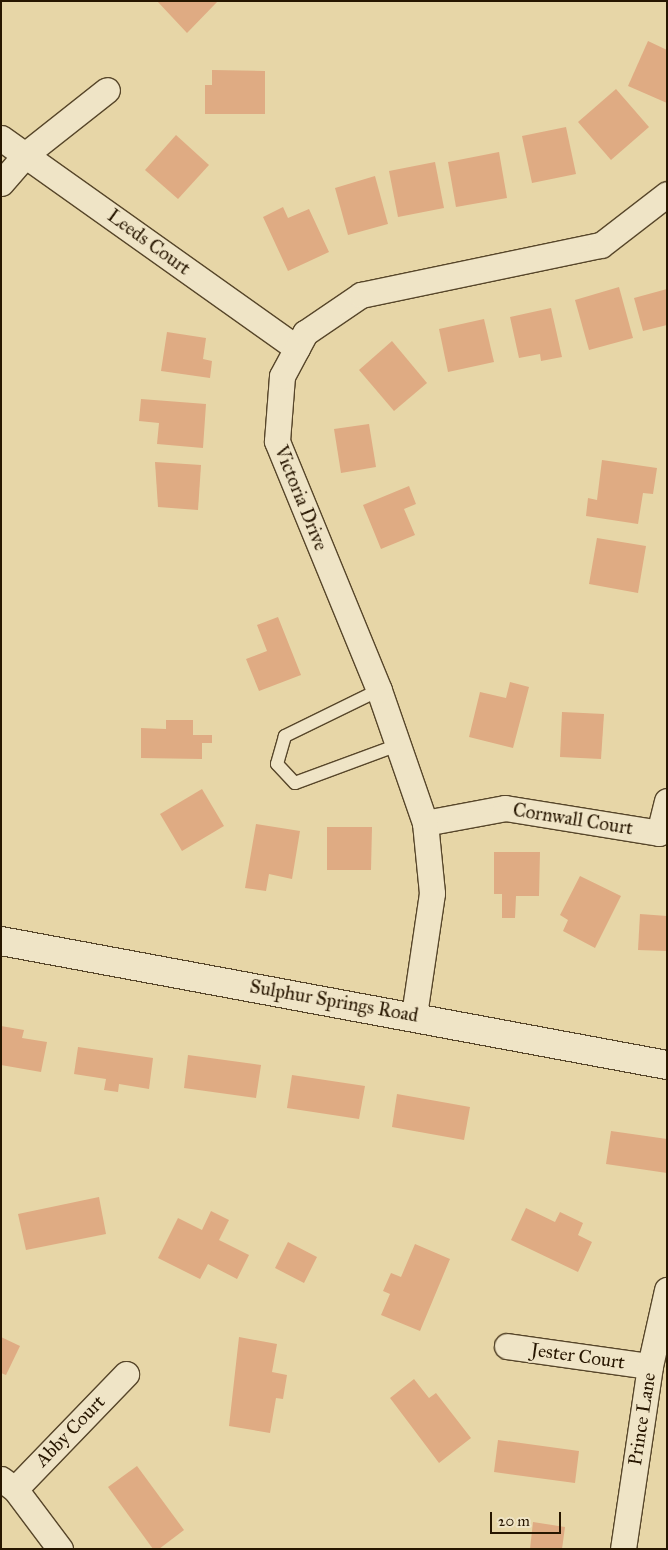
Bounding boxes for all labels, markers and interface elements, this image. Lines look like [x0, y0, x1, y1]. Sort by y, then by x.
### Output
street label: Leeds Court [103, 204, 195, 280]
street label: Victoria Drive [270, 442, 332, 554]
street label: Cornwall Court [511, 798, 635, 840]
street label: Sulphur Springs Road [248, 975, 420, 1027]
street label: Jester Court [530, 1338, 626, 1374]
street label: Prince Lane [623, 1371, 661, 1467]
street label: Abby Court [30, 1390, 110, 1472]
scale bar [493, 1502, 564, 1534]
text: 20 m [498, 1512, 530, 1530]

